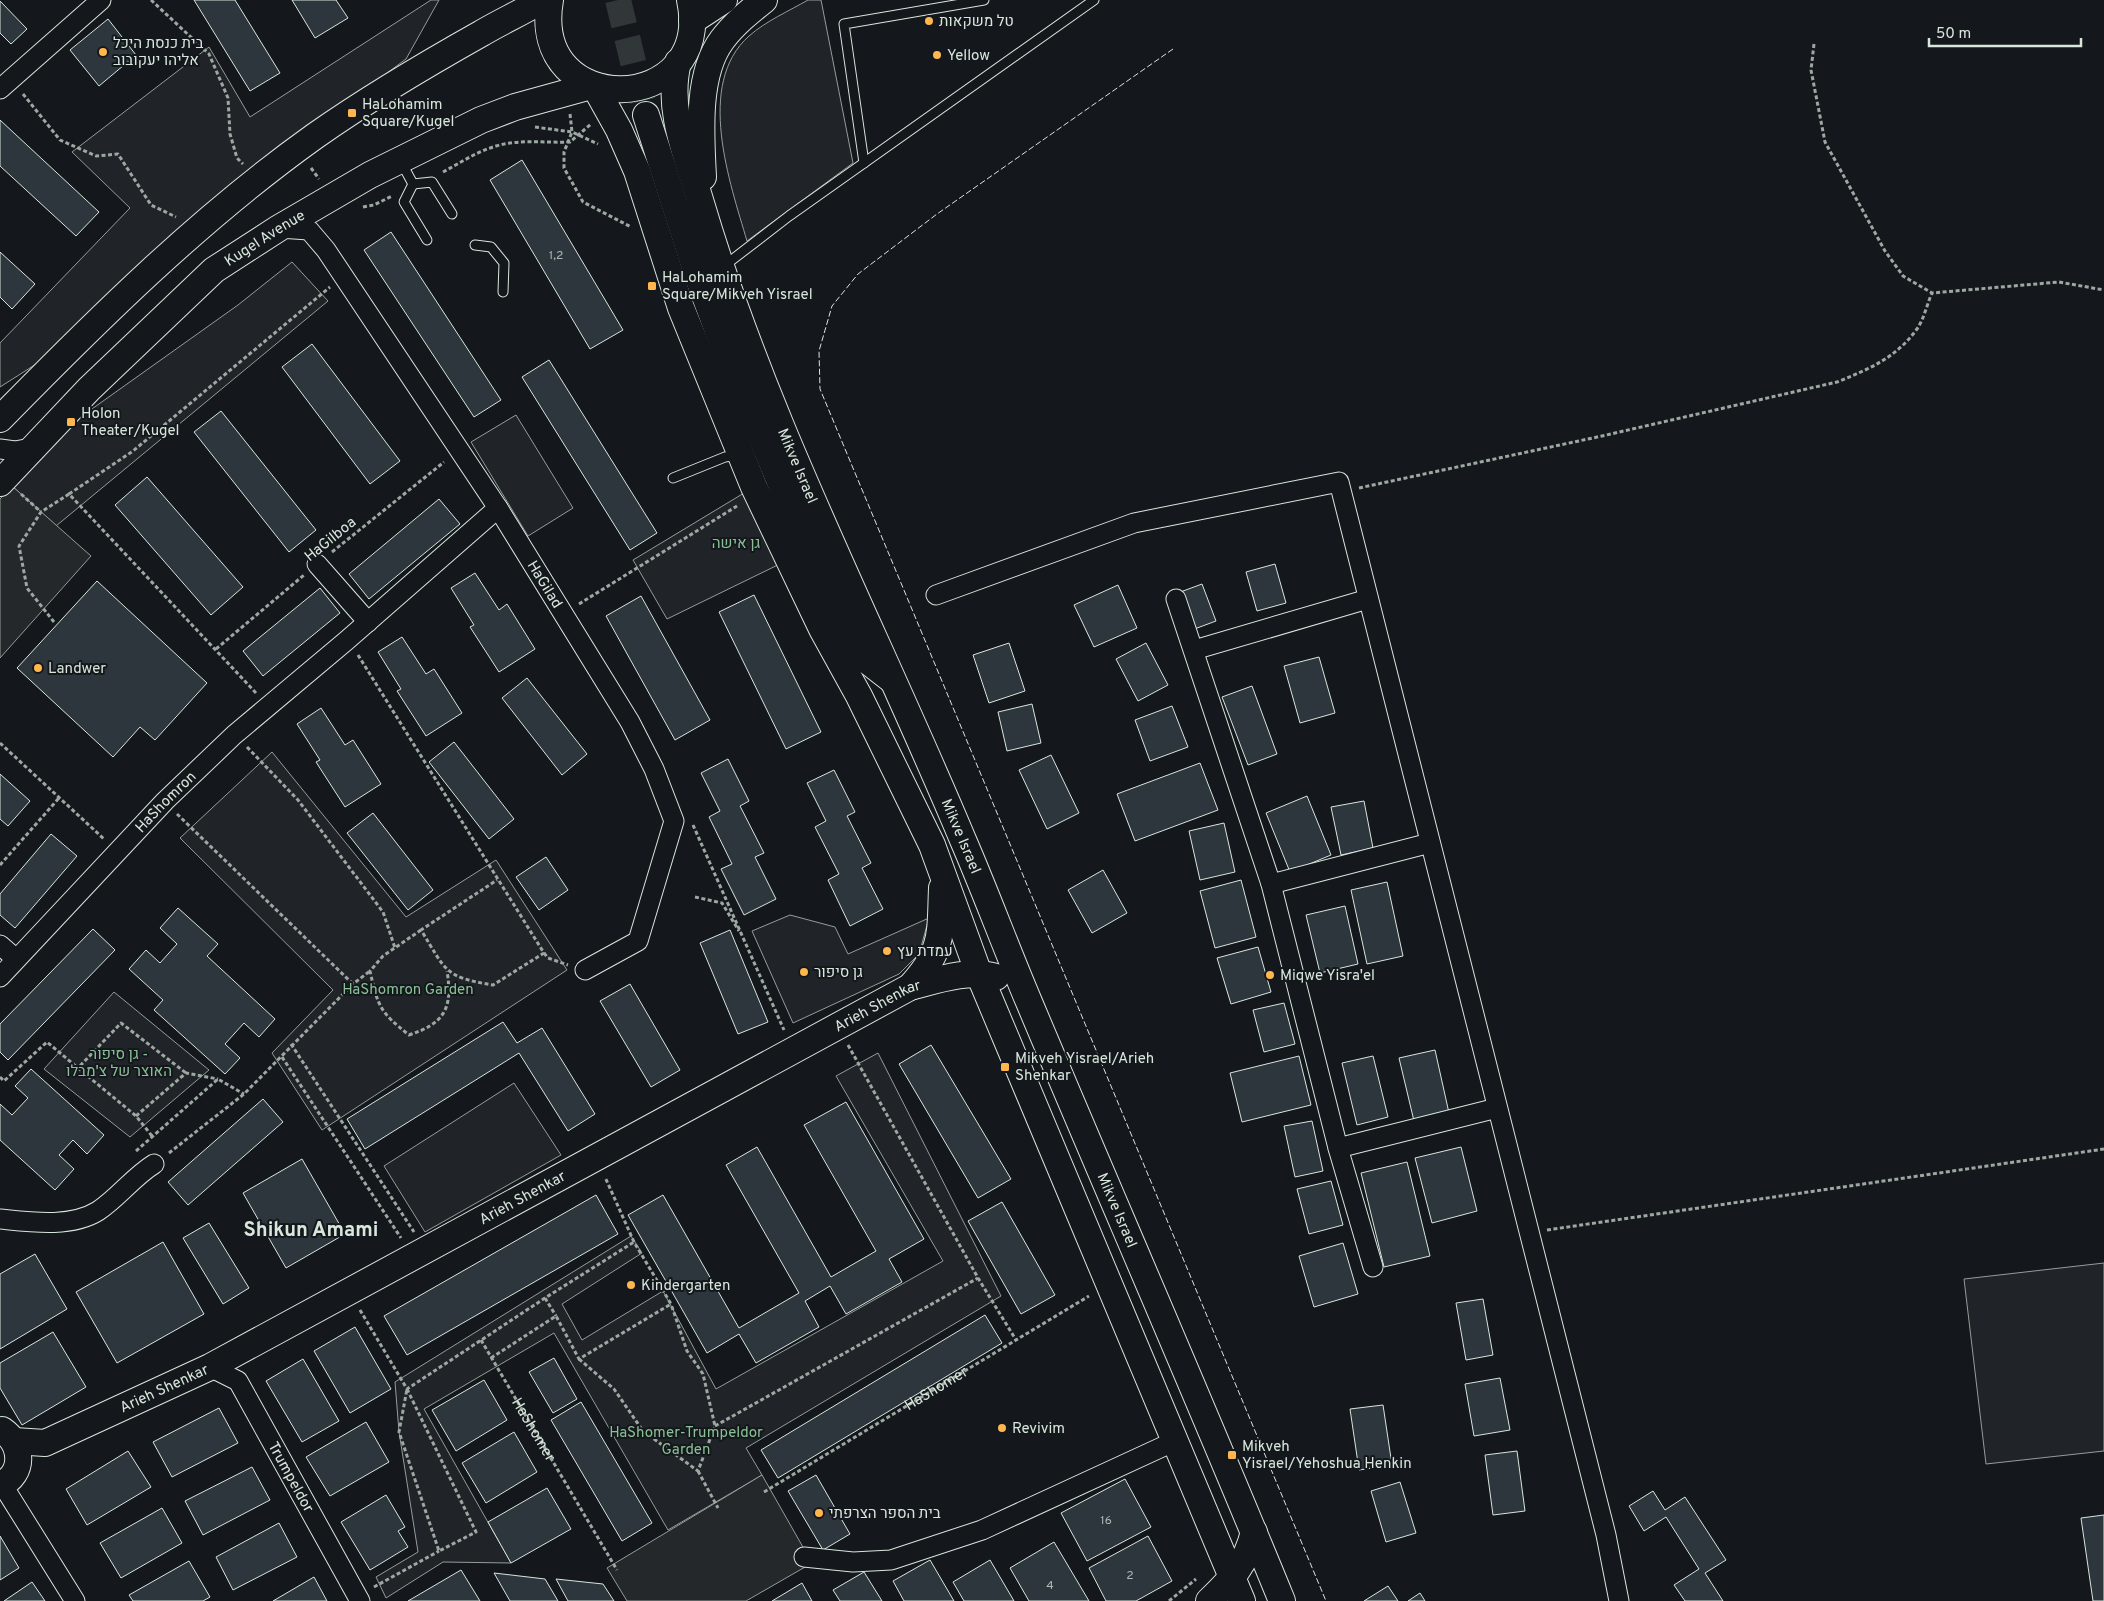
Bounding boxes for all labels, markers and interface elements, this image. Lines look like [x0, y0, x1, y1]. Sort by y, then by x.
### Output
place label: טל משקאות [939, 13, 1014, 32]
marker: טל משקאות [923, 15, 935, 27]
scale bar [1929, 15, 2082, 47]
text: 50 m [1936, 25, 1971, 44]
place label: בית כנסת היכל אליהו יעקובוב [113, 35, 203, 71]
marker: בית כנסת היכל אליהו יעקובוב [97, 46, 109, 58]
place label: Yellow [947, 47, 990, 66]
marker: Yellow [931, 49, 943, 61]
place label: HaLohamim Square/Kugel [362, 96, 454, 132]
marker: HaLohamim Square/Kugel [346, 107, 358, 119]
street label: Kugel Avenue [222, 207, 309, 272]
house number: 1,2 [549, 248, 563, 264]
place label: HaLohamim Square/Mikveh Yisrael [662, 269, 813, 305]
marker: HaLohamim Square/Mikveh Yisrael [646, 280, 658, 292]
place label: Holon Theater/Kugel [81, 405, 180, 441]
marker: Holon Theater/Kugel [65, 416, 77, 428]
street label: Mikve Israel [772, 426, 821, 507]
street label: HaGilboa [301, 514, 361, 567]
park label: גן אישה [712, 535, 760, 554]
street label: HaGilad [522, 558, 566, 612]
place label: Landwer [48, 660, 106, 679]
marker: Landwer [32, 662, 44, 674]
street label: HaShomron [132, 768, 201, 838]
street label: Mikve Israel [936, 796, 984, 877]
place label: עמדת עץ [897, 943, 953, 962]
marker: עמדת עץ [881, 945, 893, 957]
place label: גן סיפור [814, 964, 863, 983]
marker: גן סיפור [798, 966, 810, 978]
place label: Miqwe Yisra'el [1280, 967, 1375, 986]
marker: Miqwe Yisra'el [1264, 969, 1276, 981]
street label: Arieh Shenkar [831, 977, 923, 1037]
park label: HaShomron Garden [342, 981, 474, 1000]
park label: גן סיפור - האוצר של צ'מבלו [66, 1046, 172, 1082]
place label: Mikveh Yisrael/Arieh Shenkar [1015, 1050, 1154, 1086]
marker: Mikveh Yisrael/Arieh Shenkar [999, 1061, 1011, 1073]
street label: Arieh Shenkar [476, 1168, 570, 1230]
street label: Mikve Israel [1092, 1170, 1140, 1251]
district label: Shikun Amami [244, 1218, 378, 1244]
place label: Kindergarten [641, 1277, 730, 1296]
marker: Kindergarten [625, 1279, 637, 1291]
street label: Arieh Shenkar [117, 1361, 212, 1418]
street label: HaShomer [902, 1363, 972, 1416]
street label: HaShomer [506, 1395, 559, 1466]
place label: Revivim [1012, 1420, 1065, 1439]
marker: Revivim [996, 1422, 1008, 1434]
park label: HaShomer-Trumpeldor Garden [609, 1424, 763, 1460]
place label: Mikveh Yisrael/Yehoshua Henkin [1242, 1438, 1412, 1474]
street label: Trumpeldor [263, 1439, 317, 1516]
marker: Mikveh Yisrael/Yehoshua Henkin [1226, 1449, 1238, 1461]
place label: בית הספר הצרפתי [829, 1505, 941, 1524]
marker: בית הספר הצרפתי [813, 1507, 825, 1519]
house number: 16 [1100, 1513, 1112, 1529]
house number: 2 [1126, 1568, 1134, 1584]
house number: 4 [1046, 1578, 1054, 1594]

